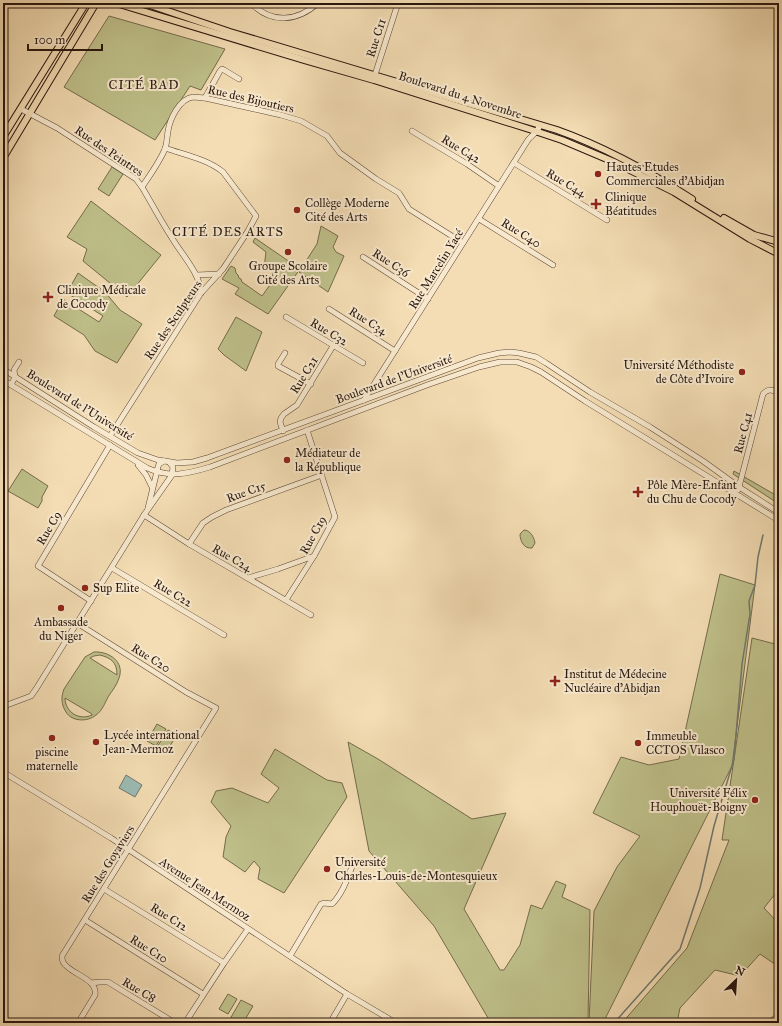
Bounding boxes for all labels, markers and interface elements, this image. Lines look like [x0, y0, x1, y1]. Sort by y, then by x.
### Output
street label: Rue C11 [363, 17, 389, 59]
scale bar [28, 26, 102, 52]
text: 100 m [34, 33, 65, 47]
street label: Boulevard du 4 Novembre [397, 68, 523, 122]
district label: CITÉ BAD [108, 76, 180, 93]
street label: Rue des Bijoutiers [206, 82, 296, 116]
street label: Rue des Peintres [72, 123, 146, 179]
street label: Rue C42 [439, 132, 483, 166]
place label: Hautes Etudes Commerciales d'Abidjan [606, 160, 725, 188]
street label: Rue C44 [544, 166, 589, 200]
marker: Hautes Etudes Commerciales d'Abidjan [593, 169, 603, 179]
place label: Clinique Béatitudes [605, 190, 657, 218]
place label: Collège Moderne Cité des Arts [305, 196, 389, 224]
marker: Clinique Béatitudes [590, 198, 602, 210]
marker: Collège Moderne Cité des Arts [292, 205, 302, 215]
street label: Rue C40 [499, 215, 543, 251]
district label: CITÉ DES ARTS [172, 223, 284, 240]
street label: Rue Marcelin Yacé [406, 226, 466, 312]
street label: Rue C36 [370, 246, 413, 281]
marker: Groupe Scolaire Cité des Arts [283, 247, 293, 257]
place label: Groupe Scolaire Cité des Arts [249, 259, 327, 287]
street label: Rue des Sculpteurs [141, 278, 205, 362]
place label: Clinique Médicale de Cocody [57, 283, 146, 311]
marker: Clinique Médicale de Cocody [42, 291, 54, 303]
street label: Rue C34 [346, 304, 390, 338]
street label: Rue C32 [308, 315, 350, 349]
street label: Boulevard de l'Université [334, 351, 454, 407]
street label: Rue C21 [287, 354, 321, 396]
place label: Université Méthodiste de Côte d'Ivoire [623, 358, 734, 386]
street label: Boulevard de l'Université [24, 366, 136, 444]
marker: Université Méthodiste de Côte d'Ivoire [737, 367, 747, 377]
street label: Rue C41 [731, 411, 755, 455]
place label: Médiateur de la République [295, 446, 361, 475]
marker: Médiateur de la République [282, 455, 292, 465]
street label: Rue C15 [224, 478, 268, 506]
place label: Pôle Mère-Enfant du Chu de Cocody [647, 478, 738, 506]
marker: Pôle Mère-Enfant du Chu de Cocody [632, 486, 644, 498]
street label: Rue C9 [33, 509, 65, 547]
street label: Rue C19 [297, 513, 329, 557]
street label: Rue C24 [210, 541, 254, 575]
street label: Rue C22 [151, 576, 195, 610]
place label: Sup Elite [93, 581, 139, 595]
marker: Sup Elite [80, 583, 90, 593]
marker: Ambassade du Niger [56, 603, 66, 613]
place label: Ambassade du Niger [33, 615, 88, 644]
street label: Rue C20 [129, 641, 173, 675]
place label: Institut de Médecine Nucléaire d'Abidjan [564, 667, 667, 695]
marker: Institut de Médecine Nucléaire d'Abidjan [549, 675, 561, 687]
place label: Lycée international Jean-Mermoz [102, 728, 200, 757]
place label: Immeuble CCTOS Vilasco [646, 729, 725, 757]
marker: piscine maternelle [47, 733, 57, 743]
marker: Lycée international Jean-Mermoz [91, 737, 101, 747]
marker: Immeuble CCTOS Vilasco [633, 738, 643, 748]
place label: piscine maternelle [26, 745, 78, 773]
place label: Université Félix Houphouët-Boigny [650, 786, 748, 815]
marker: Université Félix Houphouët-Boigny [750, 795, 760, 805]
street label: Rue des Goyaviers [79, 823, 137, 905]
street label: Avenue Jean Mermoz [155, 854, 254, 925]
place label: Université Charles-Louis-de-Montesquieux [335, 855, 498, 884]
marker: Université Charles-Louis-de-Montesquieux [322, 864, 332, 874]
street label: Rue C12 [148, 900, 190, 934]
street label: Rue C10 [127, 932, 171, 966]
north arrow [716, 960, 756, 1000]
text: N [733, 964, 748, 980]
street label: Rue C8 [120, 975, 158, 1005]

